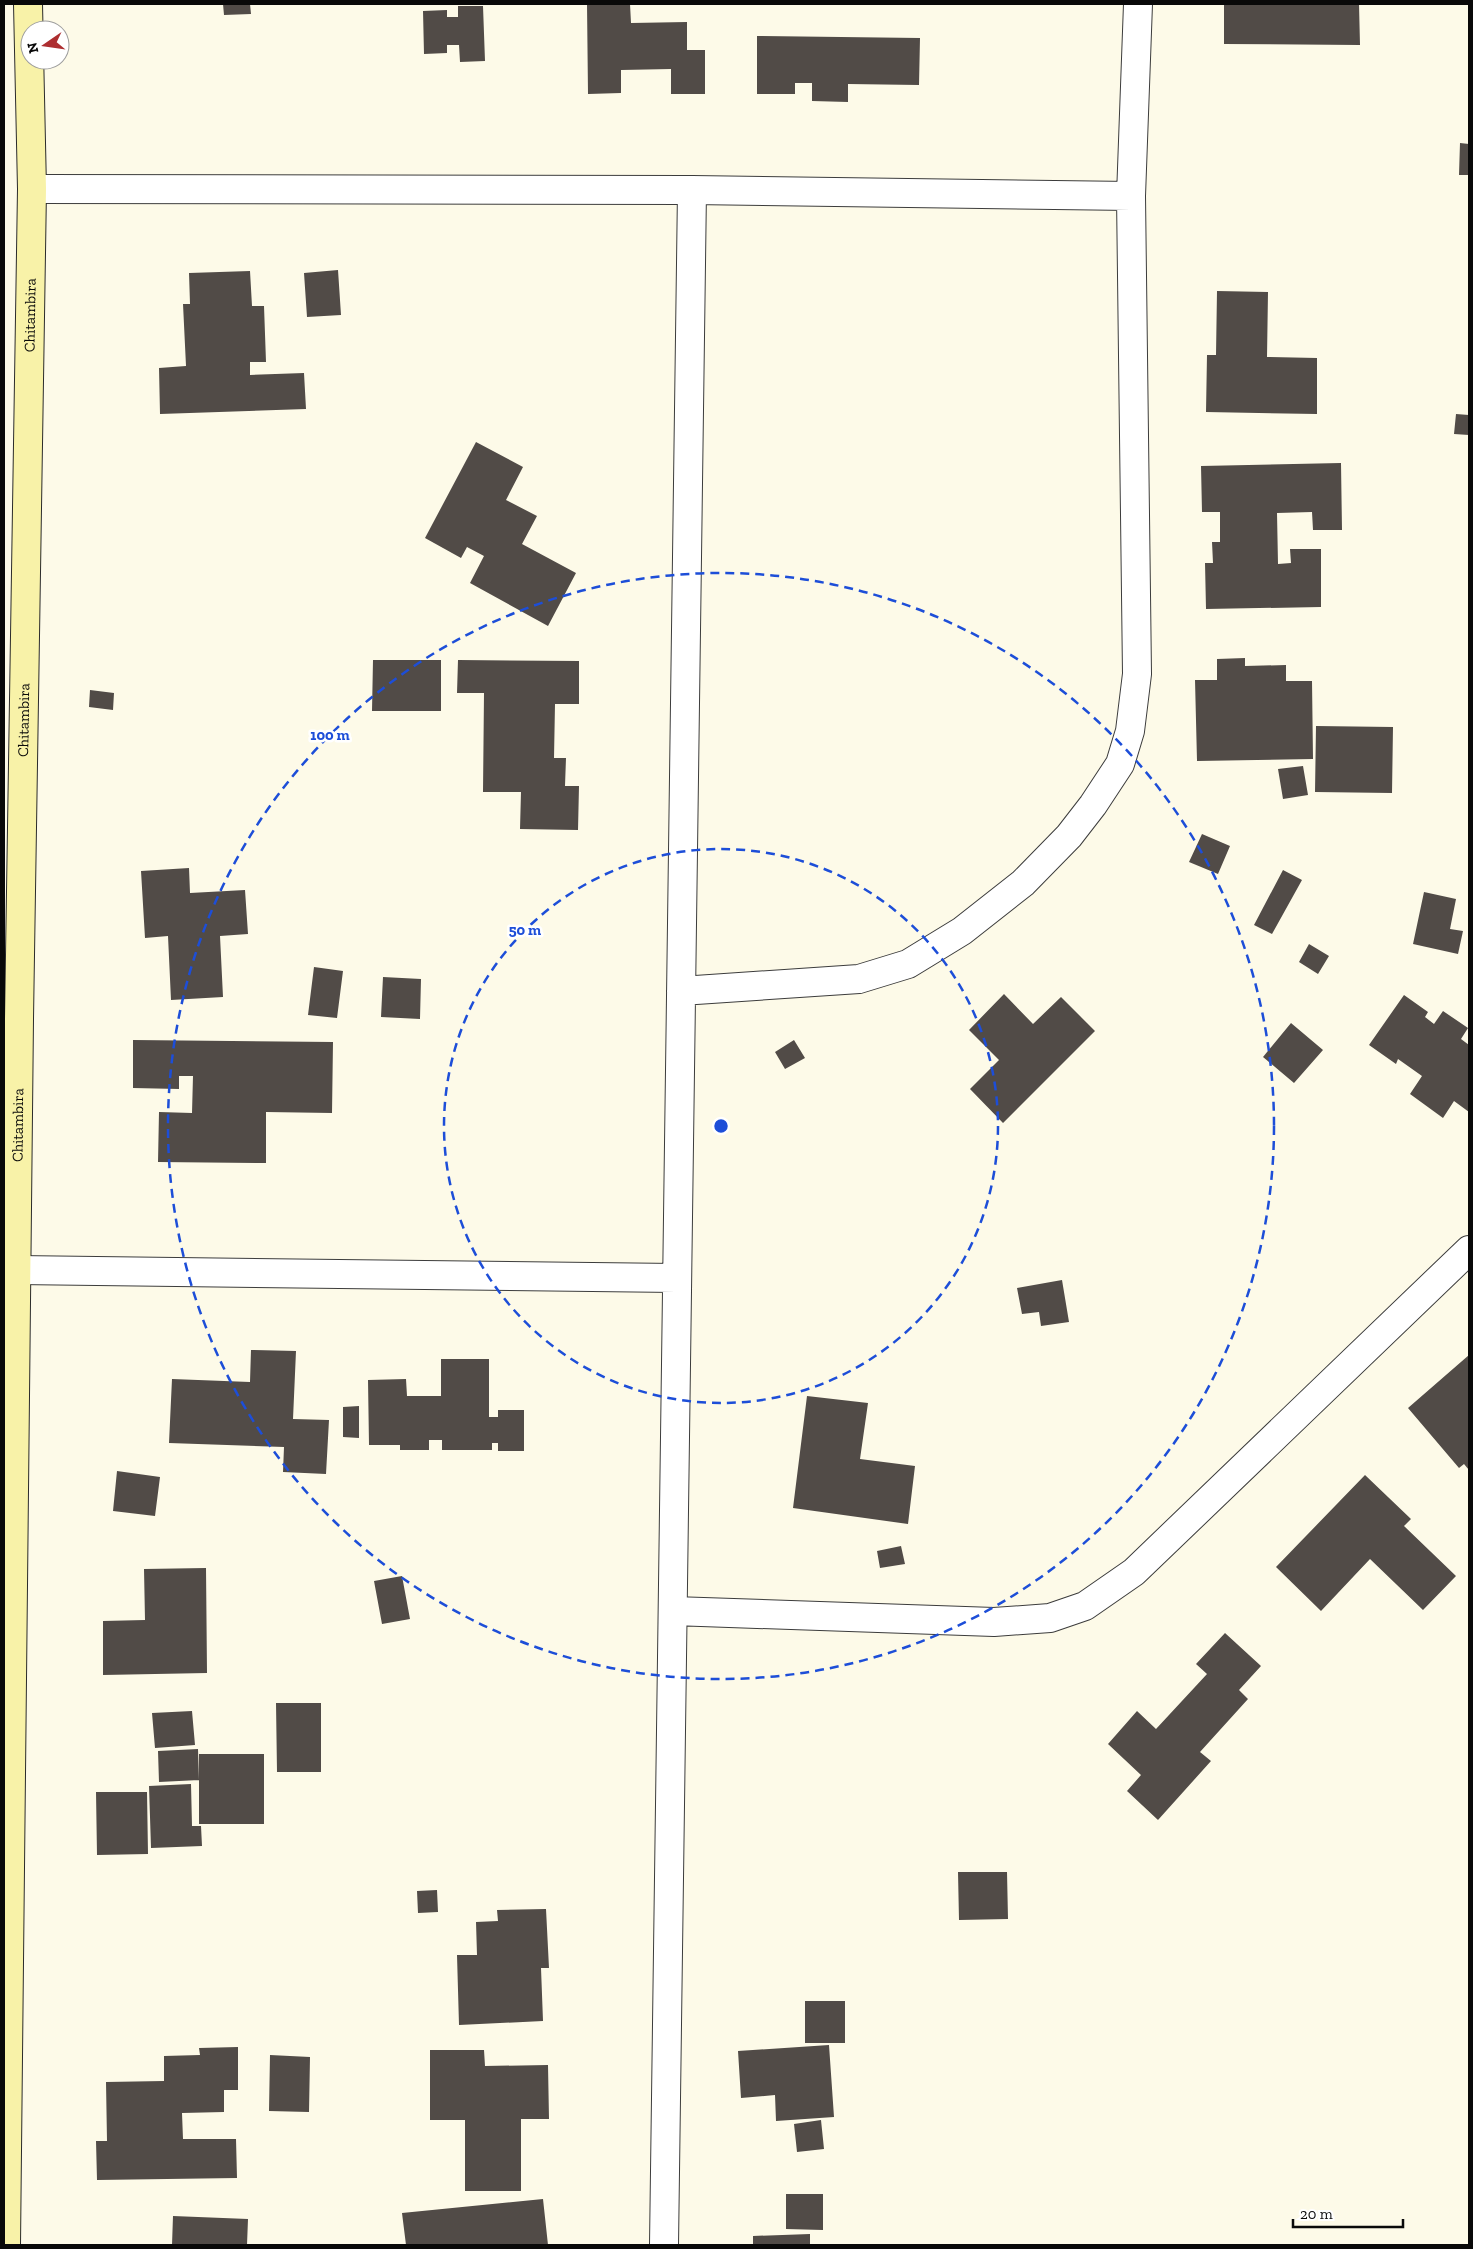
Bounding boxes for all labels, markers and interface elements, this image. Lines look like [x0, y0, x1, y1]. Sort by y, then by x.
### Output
north arrow [20, 20, 70, 70]
text: N [23, 40, 42, 55]
street label: Chitambira [20, 278, 40, 352]
street label: Chitambira [14, 683, 33, 757]
text: 100 m [310, 726, 350, 744]
text: 50 m [509, 921, 541, 939]
street label: Chitambira [8, 1088, 27, 1162]
centre of rings [712, 1117, 730, 1135]
scale bar [1293, 2196, 1403, 2228]
text: 20 m [1300, 2205, 1333, 2223]

